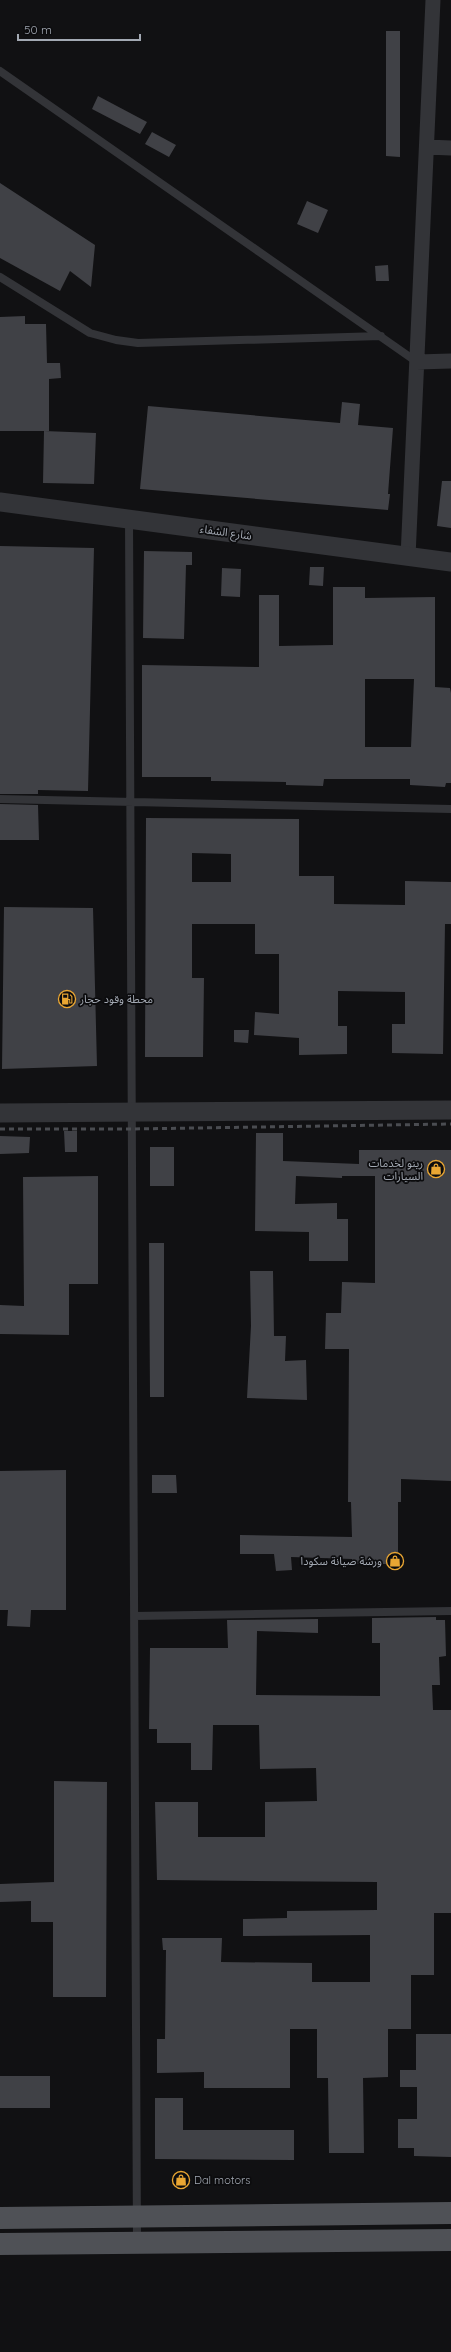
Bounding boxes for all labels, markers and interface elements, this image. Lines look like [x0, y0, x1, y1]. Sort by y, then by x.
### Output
scale bar [18, 16, 140, 42]
text: 50 m [24, 22, 52, 37]
street label: شارع الشفاء [199, 521, 253, 544]
fuel station icon: محطة وقود حجار [57, 989, 77, 1009]
place label: محطة وقود حجار [79, 992, 153, 1006]
place label: رينو لخدمات السيارات [368, 1156, 423, 1183]
shop icon: رينو لخدمات السيارات [426, 1159, 446, 1179]
shop icon: ورشة صيانة سكودا [385, 1551, 405, 1571]
place label: ورشة صيانة سكودا [301, 1554, 382, 1568]
shop icon: Dal motors [171, 2170, 191, 2190]
place label: Dal motors [194, 2173, 251, 2187]

